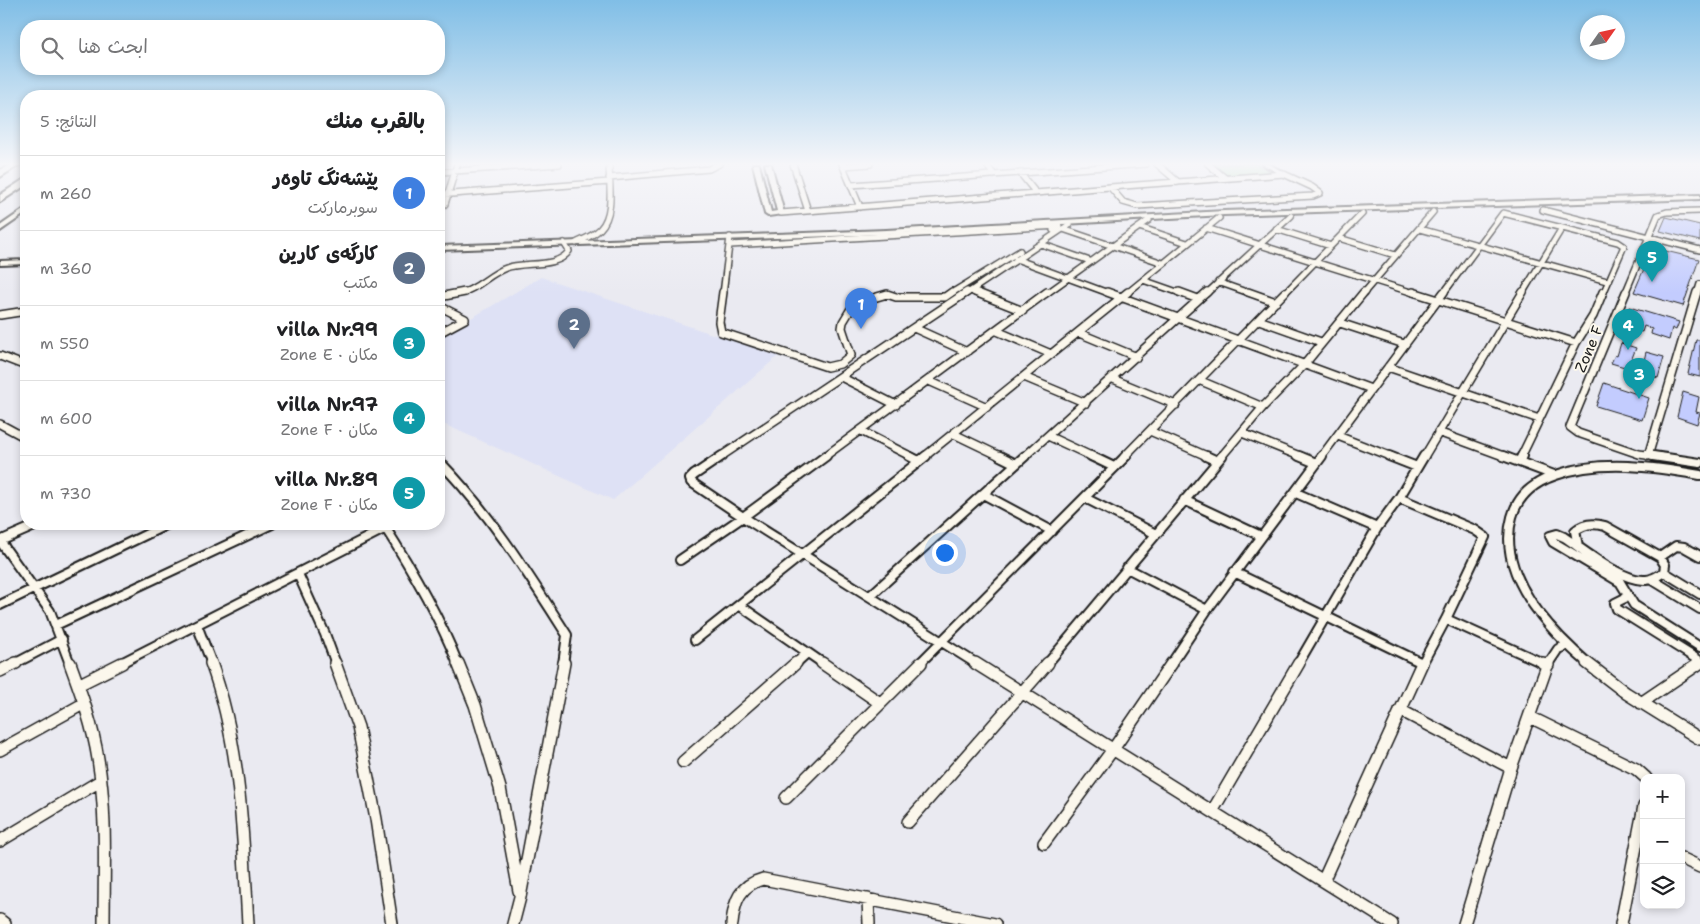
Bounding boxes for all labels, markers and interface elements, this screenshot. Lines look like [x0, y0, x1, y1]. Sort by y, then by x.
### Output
north arrow [1580, 15, 1625, 60]
search box [20, 20, 445, 75]
icon: search [38, 34, 66, 62]
text: ابحث هنا [78, 34, 148, 59]
text: بالقرب منك [326, 107, 425, 135]
text: النتائج: 5 [40, 111, 97, 132]
text: پێشەنگ تاوەر [273, 166, 378, 191]
text: 260 m [40, 183, 92, 204]
text: 1 [405, 183, 413, 204]
text: سوبرماركت [308, 197, 378, 218]
text: کارگەی کارین [279, 241, 378, 266]
pin: 5 [1636, 241, 1668, 282]
text: 360 m [40, 258, 92, 279]
text: 2 [403, 258, 415, 279]
text: مكتب [343, 272, 378, 293]
pin: 1 [845, 288, 877, 329]
pin: 2 [558, 308, 590, 349]
pin: 4 [1612, 309, 1644, 350]
text: villa Nr.99 [277, 317, 378, 342]
street label: Zone F [1570, 323, 1608, 375]
text: 550 m [40, 333, 89, 354]
text: 3 [403, 333, 415, 354]
text: مكان · Zone E [280, 344, 378, 365]
pin: 3 [1623, 358, 1655, 399]
text: villa Nr.97 [277, 392, 378, 417]
text: 600 m [40, 408, 92, 429]
text: 4 [403, 408, 415, 429]
text: مكان · Zone F [281, 419, 378, 440]
text: villa Nr.89 [275, 467, 378, 492]
text: 730 m [40, 483, 91, 504]
text: 5 [404, 483, 414, 504]
text: مكان · Zone F [281, 494, 378, 515]
your location [932, 540, 958, 566]
map controls [1640, 774, 1685, 909]
button: + [1640, 774, 1685, 819]
button: − [1640, 819, 1685, 864]
button: layers [1640, 864, 1685, 909]

